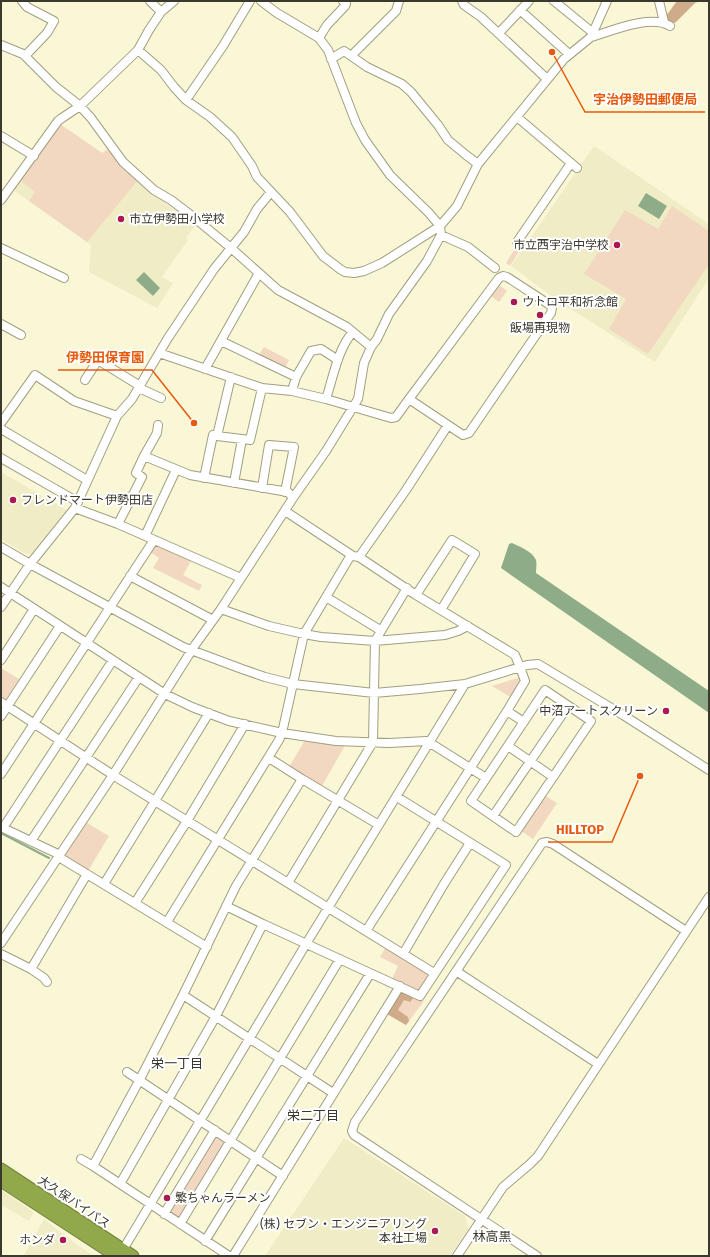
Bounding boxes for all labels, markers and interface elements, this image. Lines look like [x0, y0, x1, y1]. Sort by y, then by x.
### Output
callout: 宇治伊勢田郵便局 [585, 87, 705, 112]
text: 宇治伊勢田郵便局 [593, 92, 697, 107]
place label: 市立伊勢田小学校 [129, 212, 225, 226]
marker: 市立伊勢田小学校 [116, 214, 126, 224]
place label: 市立西宇治中学校 [513, 238, 609, 252]
marker: 市立西宇治中学校 [612, 240, 622, 250]
place label: ウトロ平和祈念館 [522, 295, 618, 309]
marker: ウトロ平和祈念館 [509, 297, 519, 307]
marker: 飯場再現物 [535, 310, 545, 320]
place label: 飯場再現物 [510, 321, 570, 335]
callout: 伊勢田保育園 [58, 345, 152, 370]
text: 伊勢田保育園 [66, 350, 144, 365]
place label: フレンドマート伊勢田店 [21, 493, 153, 507]
marker: フレンドマート伊勢田店 [8, 495, 18, 505]
place label: 中沼アートスクリーン [539, 704, 658, 718]
marker: 中沼アートスクリーン [661, 706, 671, 716]
callout: HILLTOP [548, 817, 612, 842]
text: HILLTOP [556, 822, 604, 837]
district label: 栄一丁目 [151, 1056, 203, 1071]
district label: 栄二丁目 [287, 1108, 339, 1123]
street label: 大久保バイパス [35, 1173, 113, 1231]
place label: 繁ちゃんラーメン [175, 1191, 271, 1205]
marker: 繁ちゃんラーメン [162, 1193, 172, 1203]
place label: (株) セブン・エンジニアリング 本社工場 [260, 1217, 427, 1245]
marker: (株) セブン・エンジニアリング 本社工場 [430, 1226, 440, 1236]
district label: 林高黒 [472, 1229, 512, 1244]
place label: ホンダ [19, 1233, 55, 1247]
marker: ホンダ [58, 1235, 68, 1245]

